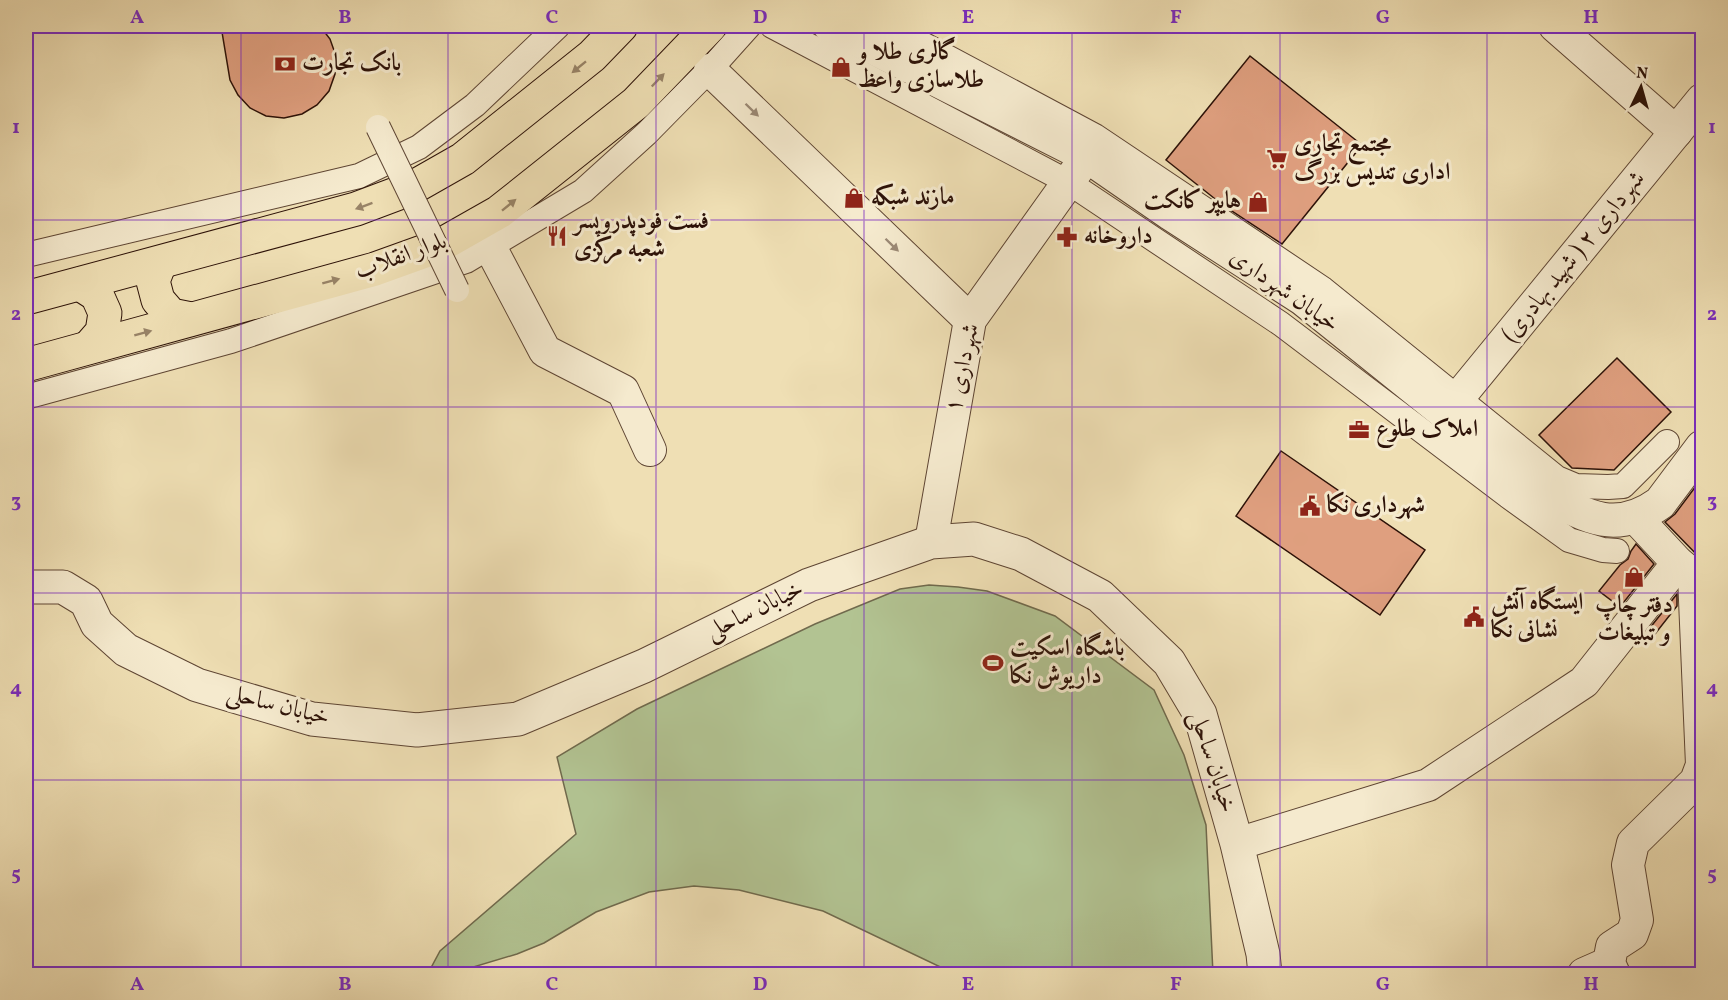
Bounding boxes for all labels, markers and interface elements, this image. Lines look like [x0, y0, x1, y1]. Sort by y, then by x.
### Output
text: A [130, 4, 144, 32]
text: B [338, 4, 352, 32]
text: C [546, 4, 559, 32]
text: D [753, 4, 767, 32]
text: E [962, 4, 974, 32]
text: F [1170, 4, 1182, 32]
text: G [1376, 4, 1390, 32]
text: H [1583, 4, 1599, 32]
place label: گالری طلا و طلاسازی واعظ [855, 36, 984, 98]
place label: بانک تجارت [302, 47, 401, 81]
bank icon: بانک تجارت [273, 52, 297, 76]
shop icon: گالری طلا و طلاسازی واعظ [829, 55, 853, 79]
north arrow [1611, 57, 1671, 117]
one-way arrow [571, 60, 587, 73]
text: N [1635, 63, 1649, 86]
one-way arrow [651, 72, 665, 87]
one-way arrow [744, 103, 759, 117]
text: 1 [12, 114, 20, 142]
text: 1 [1708, 114, 1716, 142]
place label: مجتمع تجاری اداری تندیس بزرگ [1294, 128, 1451, 190]
supermarket icon: مجتمع تجاری اداری تندیس بزرگ [1265, 147, 1289, 171]
street label: شهرداری ۲ ( شهید بهادری) [1494, 164, 1654, 350]
place label: مازند شبکه [871, 181, 955, 215]
place label: هایپر کانکت [1144, 185, 1241, 219]
shop icon: مازند شبکه [842, 186, 866, 210]
shop icon: هایپر کانکت [1246, 190, 1270, 214]
one-way arrow [501, 199, 516, 211]
one-way arrow [355, 201, 373, 211]
place label: فست فودپدروپسر شعبه مرکزی [571, 205, 709, 267]
place label: داروخانه [1084, 220, 1153, 254]
restaurant icon: فست فودپدروپسر شعبه مرکزی [545, 224, 569, 248]
street label: بلوار انقلاب [350, 225, 452, 289]
pharmacy icon: داروخانه [1055, 225, 1079, 249]
one-way arrow [885, 238, 899, 252]
street label: خیابان شهرداری [1222, 241, 1346, 341]
one-way arrow [322, 276, 340, 286]
text: 2 [11, 301, 21, 329]
text: 2 [1707, 301, 1717, 329]
street label: شهرداری ۱ [937, 320, 989, 416]
one-way arrow [134, 327, 152, 337]
place label: املاک طلوع [1376, 413, 1478, 448]
office icon: املاک طلوع [1347, 418, 1371, 442]
text: 3 [11, 488, 21, 516]
text: 3 [1707, 488, 1717, 516]
place label: شهرداری نکا [1327, 489, 1425, 523]
public building icon: شهرداری نکا [1298, 494, 1322, 518]
shop icon: دفتر چاپ و تبلیغات [1622, 565, 1646, 589]
street label: خیابان ساحلی [700, 573, 810, 649]
place label: ایستگاه آتش نشانی نکا [1491, 585, 1584, 648]
place label: دفتر چاپ و تبلیغات [1595, 589, 1673, 651]
public building icon: ایستگاه آتش نشانی نکا [1462, 605, 1486, 629]
place label: باشگاه اسکیت داریوش نکا [1010, 631, 1125, 694]
sports icon: باشگاه اسکیت داریوش نکا [981, 651, 1005, 675]
text: 4 [10, 675, 22, 703]
text: 4 [1706, 675, 1718, 703]
street label: خیابان ساحلی [223, 677, 333, 735]
street label: خیابان ساحلی [1180, 707, 1244, 817]
text: 5 [11, 861, 21, 889]
text: 5 [1707, 861, 1717, 889]
text: A [130, 971, 144, 999]
text: B [338, 971, 352, 999]
text: C [546, 971, 559, 999]
text: D [753, 971, 767, 999]
text: E [962, 971, 974, 999]
text: F [1170, 971, 1182, 999]
text: G [1376, 971, 1390, 999]
text: H [1583, 971, 1599, 999]

